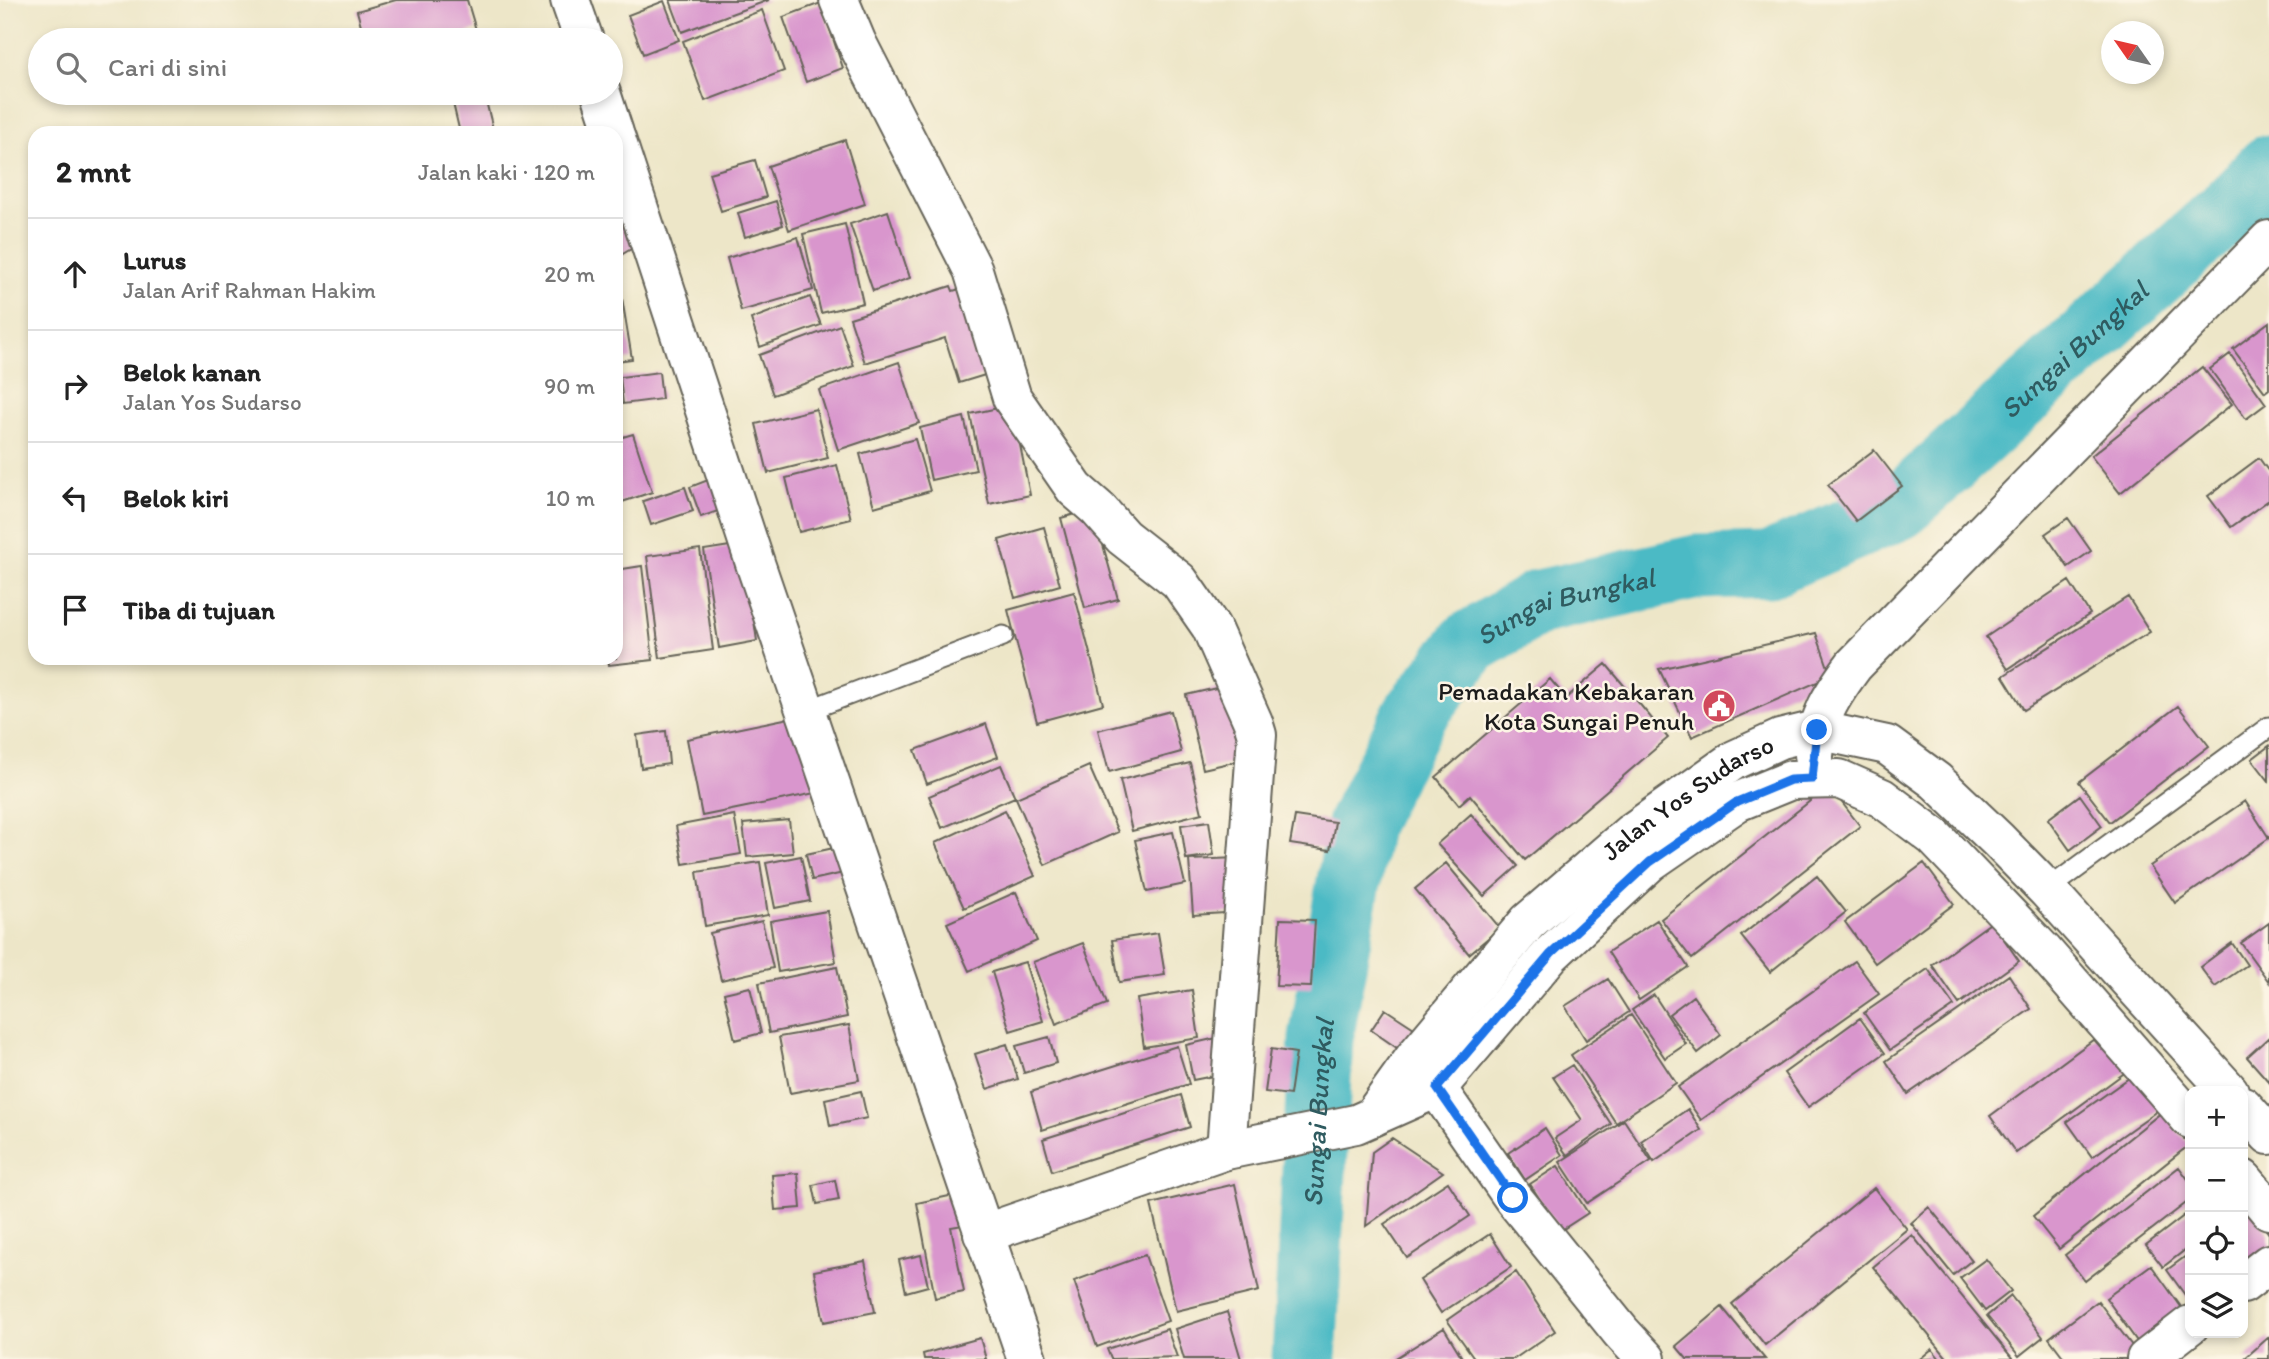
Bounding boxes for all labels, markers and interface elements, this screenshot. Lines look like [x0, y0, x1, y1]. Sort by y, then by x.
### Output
north arrow [2101, 21, 2164, 84]
search box [28, 28, 623, 105]
icon: search [52, 48, 90, 86]
text: Cari di sini [108, 51, 227, 83]
text: 2 mnt [56, 153, 131, 190]
text: Jalan kaki · 120 m [418, 158, 595, 186]
text: Lurus [123, 244, 186, 276]
icon: ahead [56, 255, 94, 293]
text: 20 m [544, 260, 595, 288]
water label: Sungai Bungkal [1993, 272, 2157, 425]
text: Jalan Arif Rahman Hakim [123, 276, 376, 304]
text: Belok kanan [123, 356, 261, 388]
icon: right [56, 367, 94, 405]
text: 90 m [544, 372, 595, 400]
text: Jalan Yos Sudarso [123, 388, 302, 416]
icon: left [56, 479, 94, 517]
text: Belok kiri [123, 482, 229, 514]
text: 10 m [546, 484, 595, 512]
water label: Sungai Bungkal [1470, 559, 1660, 653]
icon: arrive [56, 591, 94, 629]
text: Tiba di tujuan [123, 594, 275, 626]
place label: Pemadakan Kebakaran Kota Sungai Penuh [1438, 675, 1694, 737]
public building icon: Pemadakan Kebakaran Kota Sungai Penuh [1700, 687, 1738, 725]
route end [1801, 714, 1832, 745]
street label: Jalan Yos Sudarso [1595, 728, 1779, 867]
water label: Sungai Bungkal [1295, 1014, 1342, 1207]
map controls [2185, 1086, 2248, 1338]
button: + [2185, 1086, 2248, 1149]
button: − [2185, 1149, 2248, 1212]
route start [1497, 1182, 1528, 1213]
button: locate [2185, 1212, 2248, 1275]
button: layers [2185, 1275, 2248, 1338]

